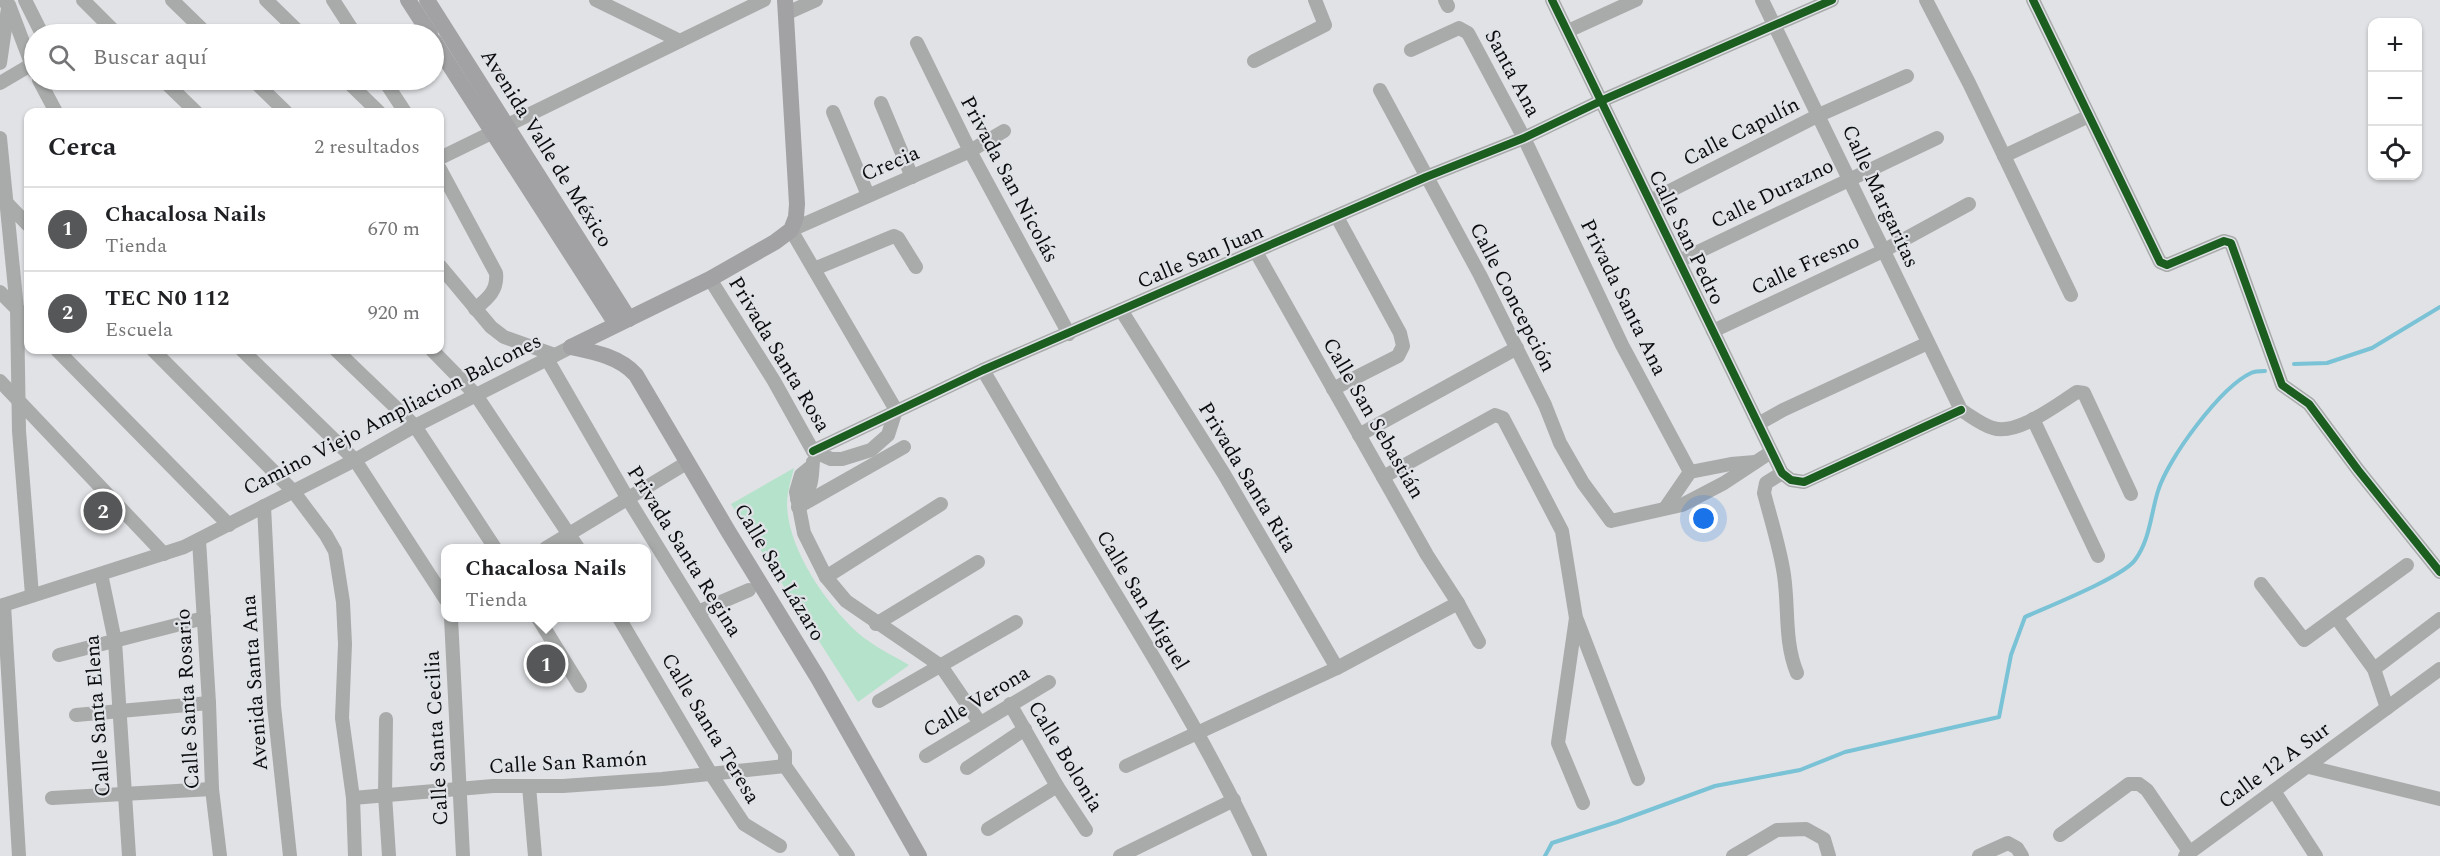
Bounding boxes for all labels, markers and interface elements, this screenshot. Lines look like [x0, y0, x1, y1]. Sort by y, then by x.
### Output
map controls [2368, 18, 2422, 180]
button: + [2368, 18, 2422, 72]
search box [24, 24, 444, 90]
street label: Santa Ana [1476, 24, 1549, 124]
icon: search [45, 41, 78, 74]
text: Buscar aquí [93, 41, 207, 74]
street label: Avenida Valle de México [472, 43, 620, 254]
button: − [2368, 72, 2422, 126]
street label: Calle Capulín [1677, 89, 1805, 175]
street label: Privada San Nicolás [951, 90, 1067, 269]
street label: Calle Margaritas [1833, 119, 1927, 273]
button: locate [2368, 126, 2422, 180]
text: Cerca [48, 127, 116, 167]
text: 2 resultados [314, 132, 420, 162]
street label: Crecia [856, 137, 925, 190]
street label: Calle Durazno [1705, 150, 1839, 238]
street label: Calle San Pedro [1639, 164, 1733, 311]
text: Chacalosa Nails [105, 198, 266, 231]
text: 1 [62, 214, 73, 244]
text: 670 m [368, 214, 420, 244]
street label: Privada Santa Ana [1571, 214, 1675, 382]
street label: Calle San Juan [1132, 216, 1269, 298]
street label: Calle Concepción [1461, 217, 1564, 378]
street label: Calle Fresno [1746, 226, 1865, 304]
text: Tienda [105, 231, 167, 261]
street label: Privada Santa Rosa [720, 270, 839, 439]
text: TEC N0 112 [105, 282, 229, 315]
text: 2 [62, 298, 73, 328]
text: 920 m [368, 298, 420, 328]
text: Escuela [105, 315, 173, 345]
street label: Camino Viejo Ampliacion Balcones [237, 325, 547, 504]
street label: Calle San Sebastián [1314, 332, 1432, 505]
street label: Privada Santa Rita [1189, 396, 1305, 560]
street label: Privada Santa Regina [618, 459, 750, 644]
pin: 2 [84, 488, 122, 534]
street label: Calle San Lázaro [725, 497, 833, 648]
your location [1689, 504, 1718, 533]
street label: Calle San Miguel [1088, 524, 1197, 677]
popup [441, 544, 651, 622]
text: Chacalosa Nails [465, 552, 627, 585]
text: Tienda [465, 585, 527, 615]
street label: Avenida Santa Ana [233, 593, 277, 772]
street label: Calle Santa Rosario [167, 608, 209, 790]
street label: Calle Santa Elena [76, 633, 120, 798]
pin: 1 [526, 642, 566, 686]
street label: Calle Santa Teresa [652, 647, 768, 811]
street label: Calle Santa Cecilia [416, 649, 458, 826]
street label: Calle Verona [917, 657, 1037, 746]
street label: Calle Bolonia [1019, 695, 1111, 819]
street label: Calle 12 A Sur [2212, 714, 2337, 817]
street label: Calle San Ramón [488, 743, 648, 783]

